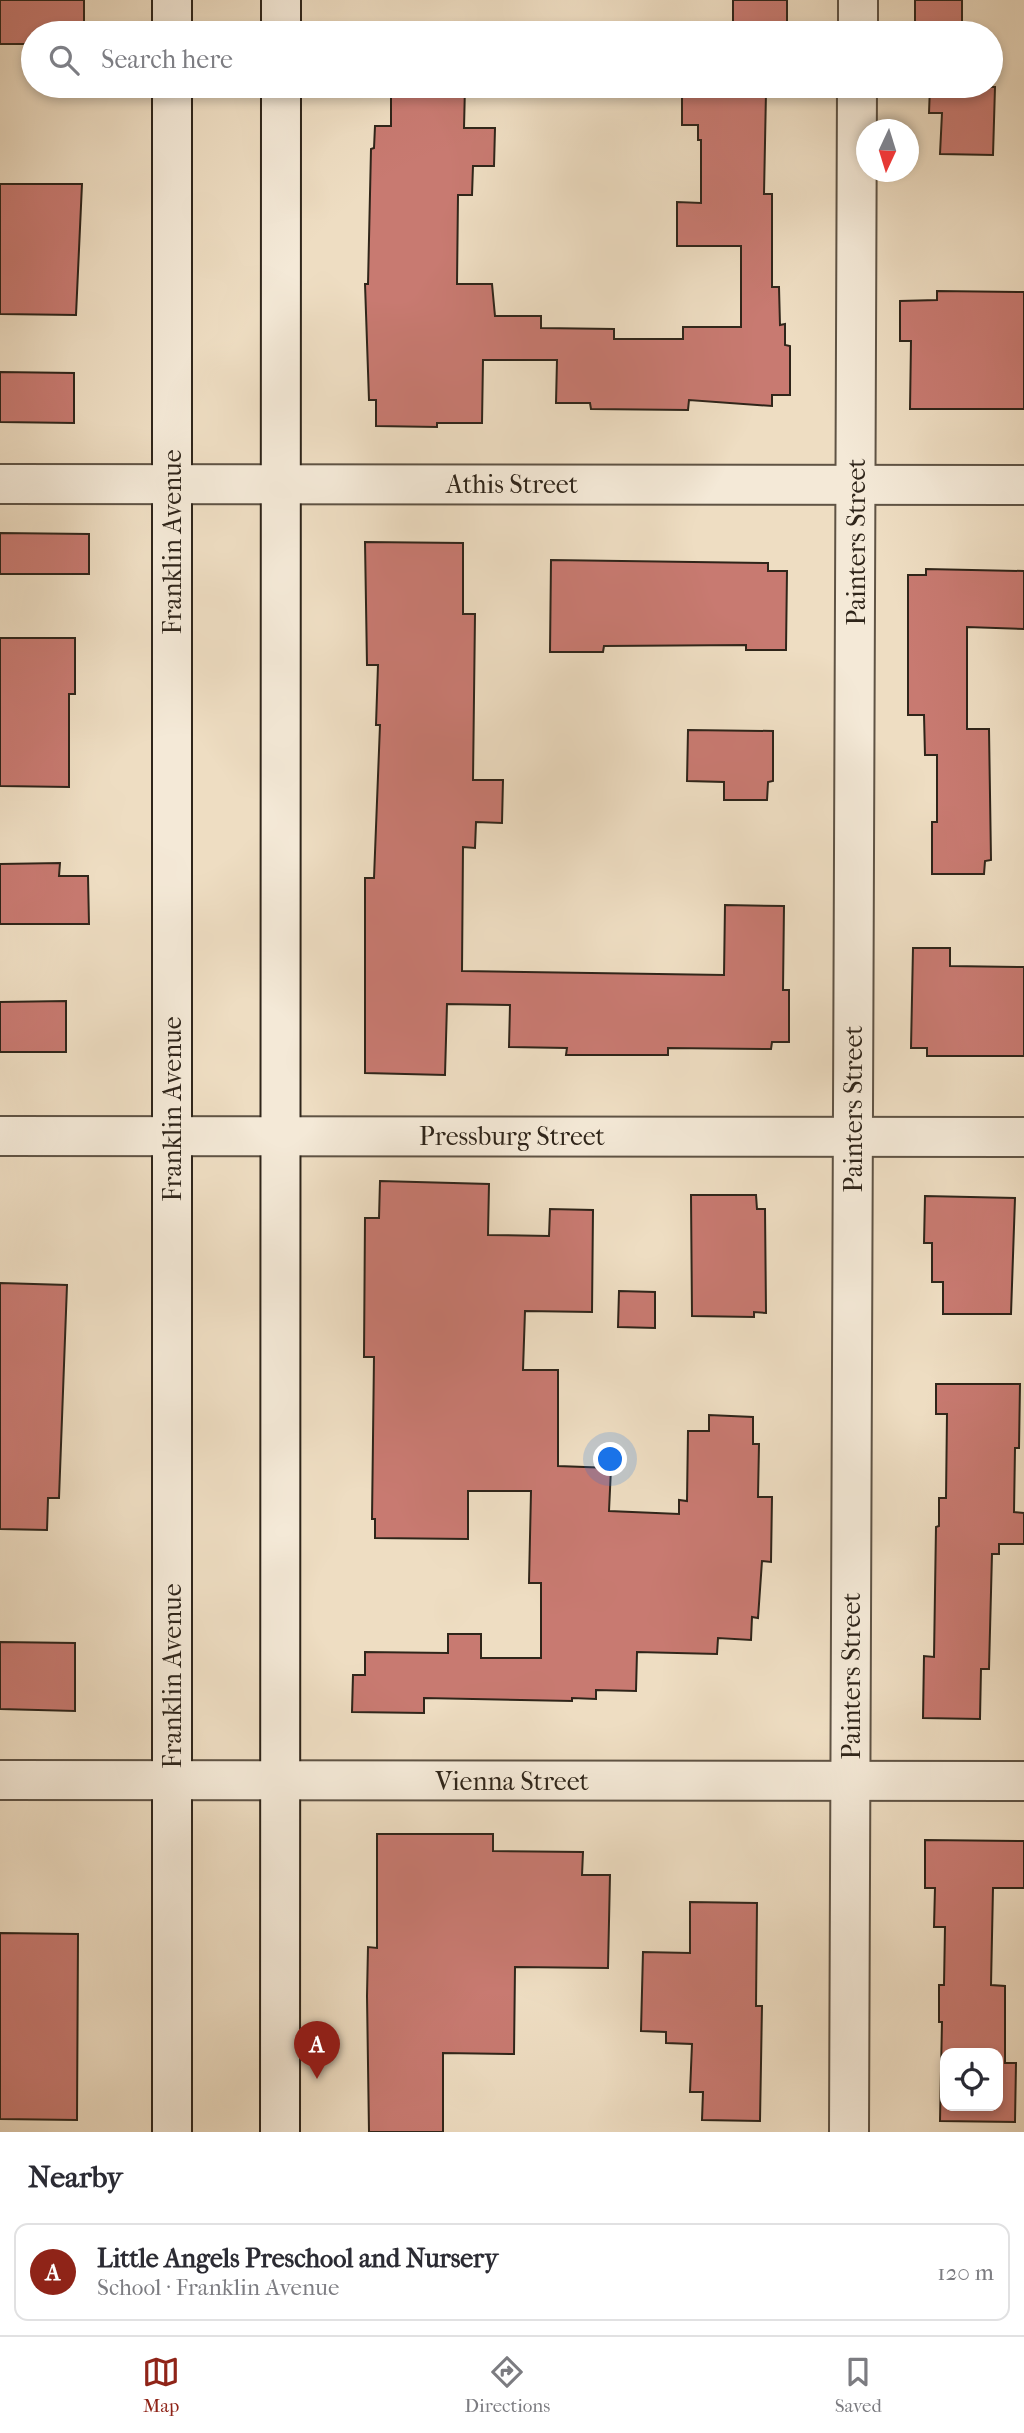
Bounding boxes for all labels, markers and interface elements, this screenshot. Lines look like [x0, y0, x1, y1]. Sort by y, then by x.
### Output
search box [21, 21, 1003, 98]
icon: search [45, 41, 83, 79]
text: Search here [101, 44, 233, 75]
north arrow [856, 119, 919, 182]
street label: Franklin Avenue [157, 449, 188, 634]
street label: Painters Street [841, 458, 872, 626]
street label: Athis Street [445, 469, 579, 500]
street label: Franklin Avenue [157, 1016, 188, 1201]
street label: Painters Street [838, 1025, 869, 1193]
street label: Pressburg Street [419, 1121, 606, 1152]
your location [593, 1442, 627, 1476]
street label: Franklin Avenue [157, 1583, 188, 1768]
street label: Painters Street [836, 1592, 867, 1760]
street label: Vienna Street [434, 1766, 590, 1797]
pin: A [294, 2021, 340, 2079]
map controls [940, 2048, 1003, 2111]
button: locate [940, 2048, 1003, 2111]
text: Nearby [28, 2160, 123, 2195]
text: Little Angels Preschool and Nursery [97, 2243, 498, 2274]
text: A [46, 2259, 60, 2286]
text: 120 m [937, 2259, 994, 2286]
text: School · Franklin Avenue [97, 2274, 339, 2301]
tab: Map [142, 2353, 180, 2417]
tab: Directions [465, 2353, 550, 2417]
tab: Saved [835, 2353, 882, 2417]

